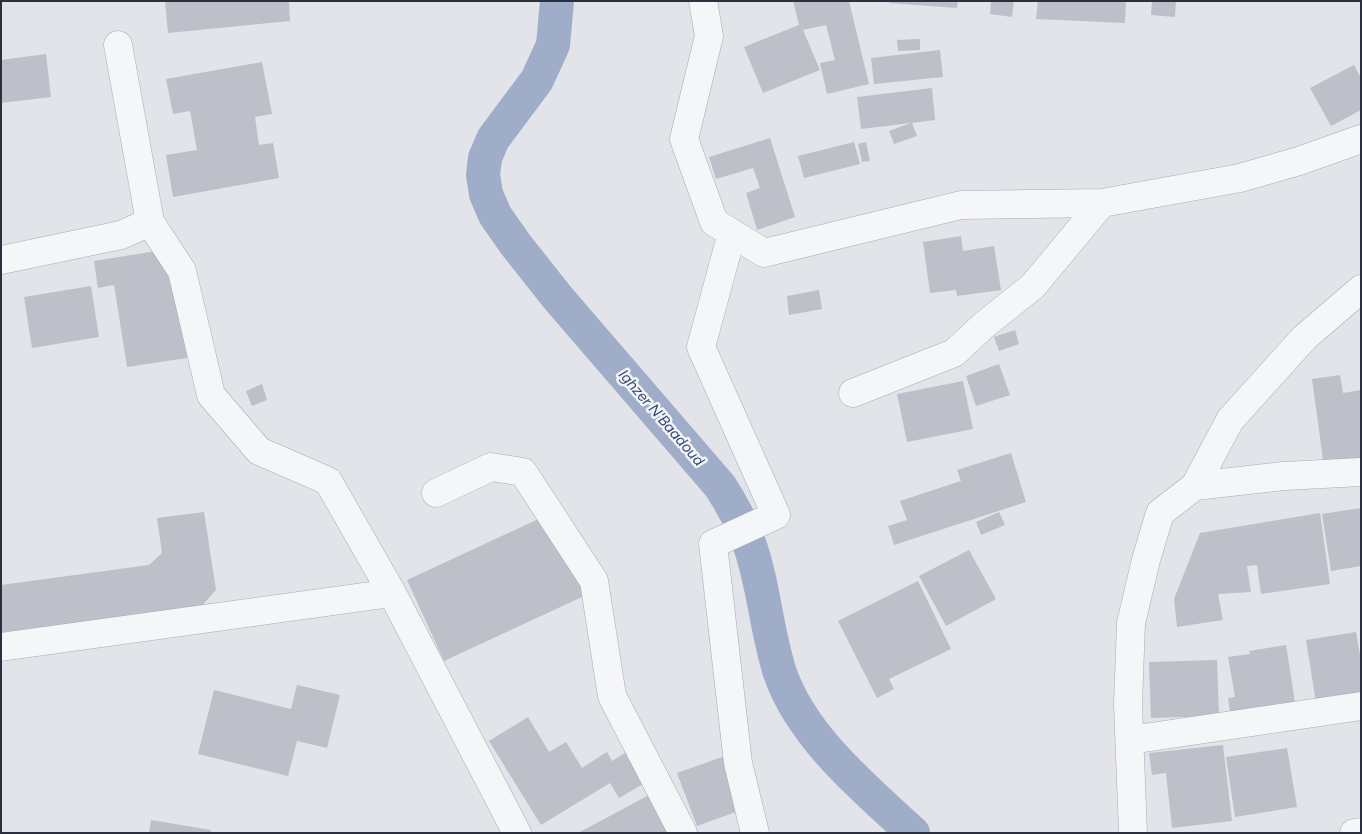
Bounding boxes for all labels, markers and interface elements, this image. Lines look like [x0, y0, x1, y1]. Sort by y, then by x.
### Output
water label: Ighzer N'Baadoud [614, 366, 708, 470]

